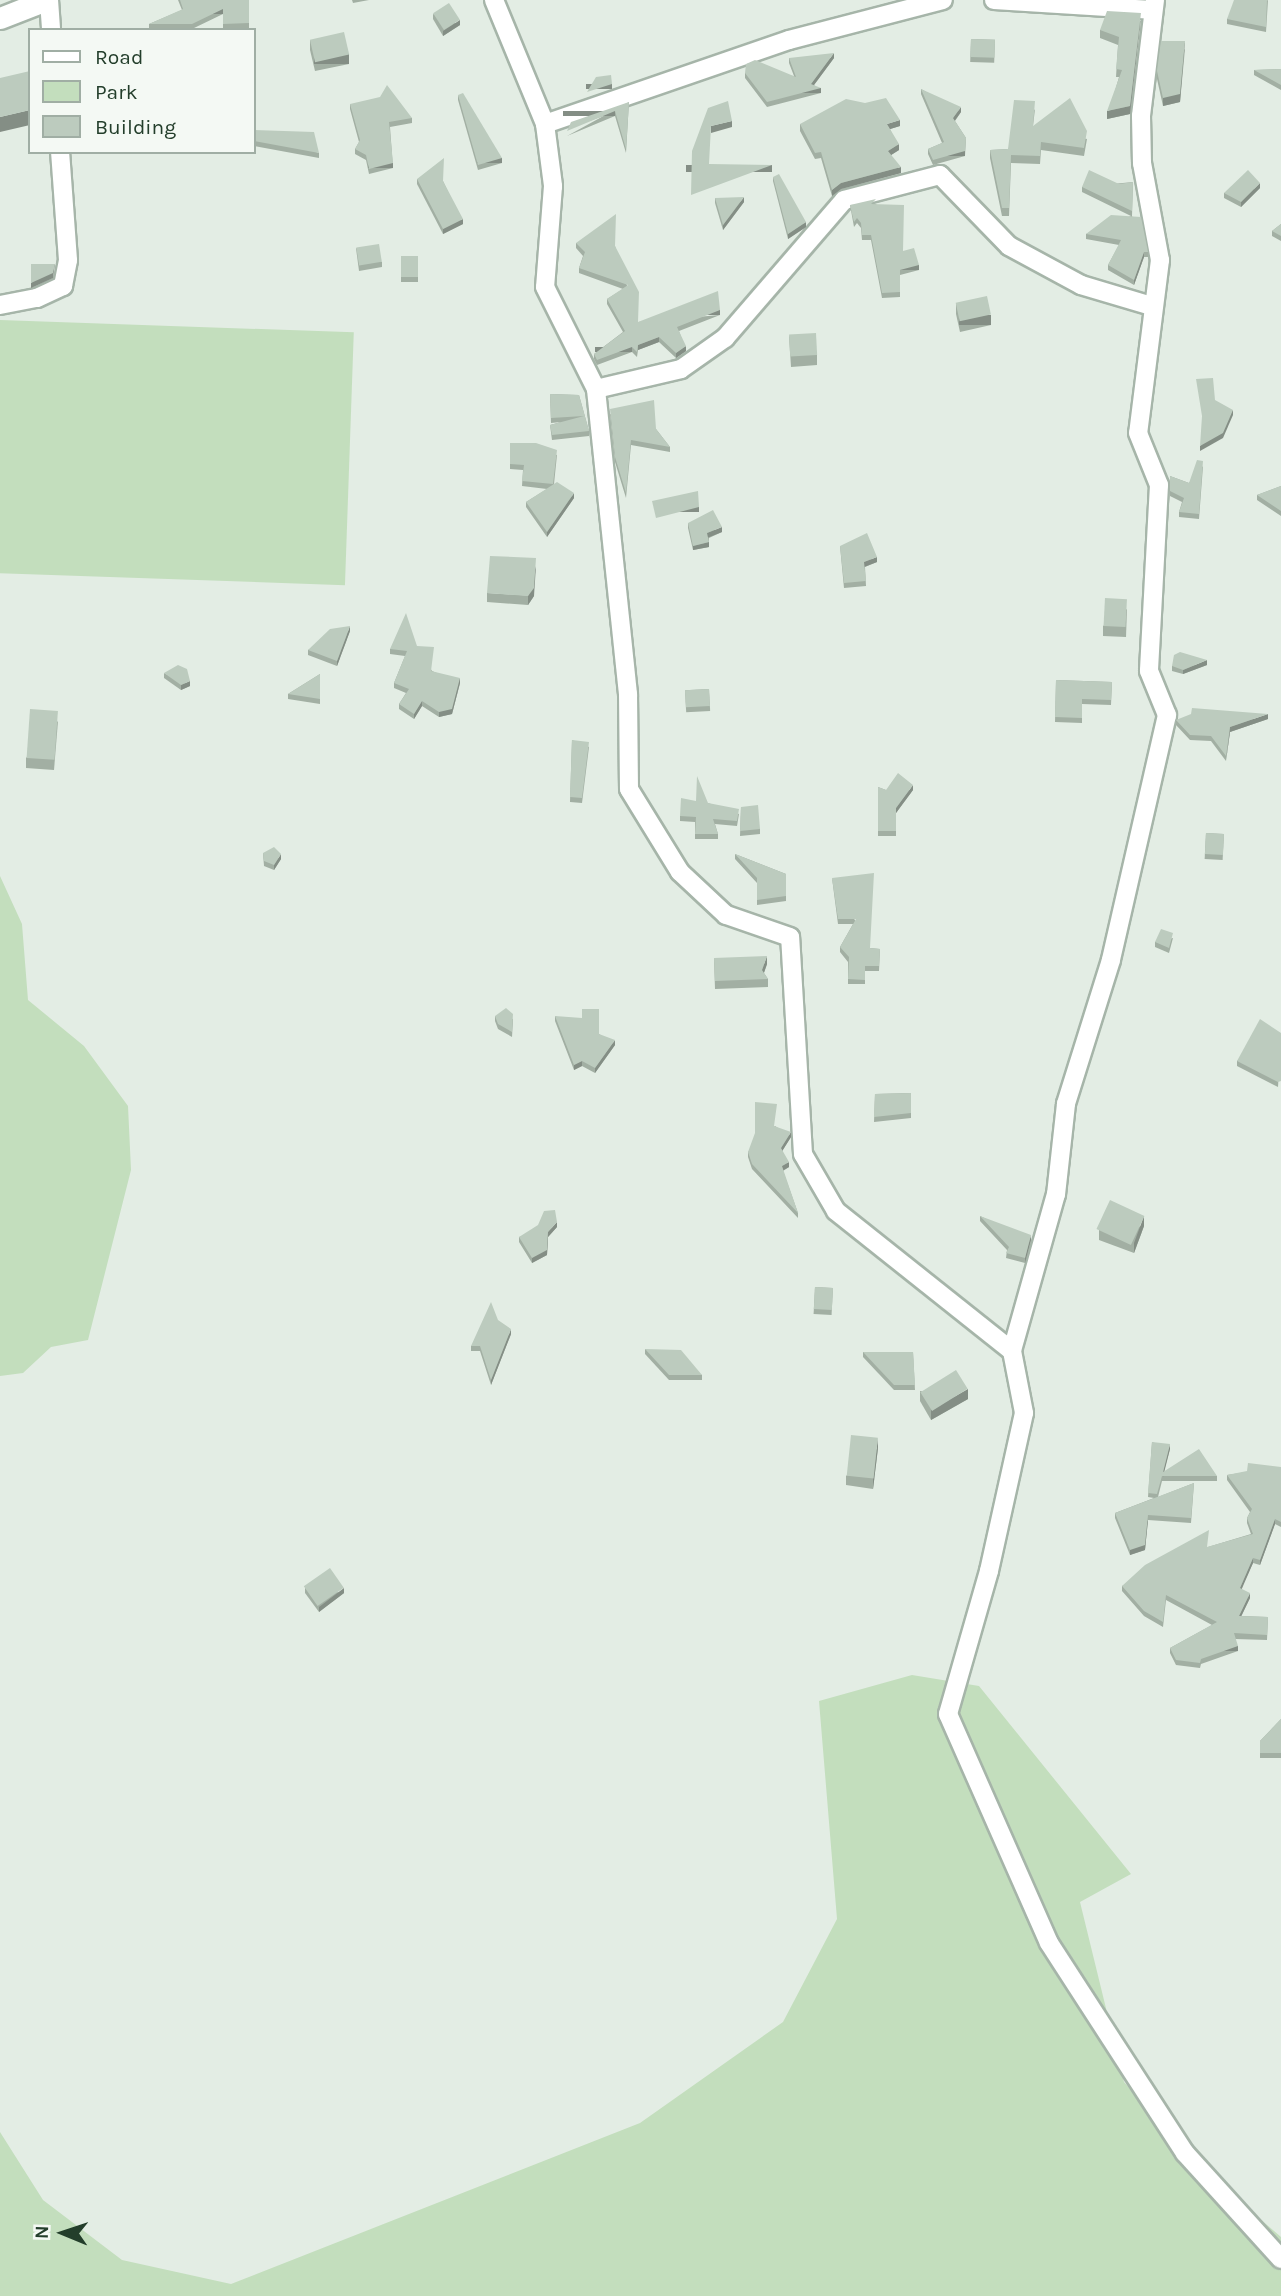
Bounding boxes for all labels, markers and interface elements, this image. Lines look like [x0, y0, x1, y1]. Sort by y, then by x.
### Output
legend [28, 28, 256, 154]
text: Road [95, 45, 143, 69]
text: Park [95, 80, 138, 104]
text: Building [95, 115, 176, 139]
north arrow [28, 2198, 98, 2268]
text: N [31, 2225, 53, 2239]

